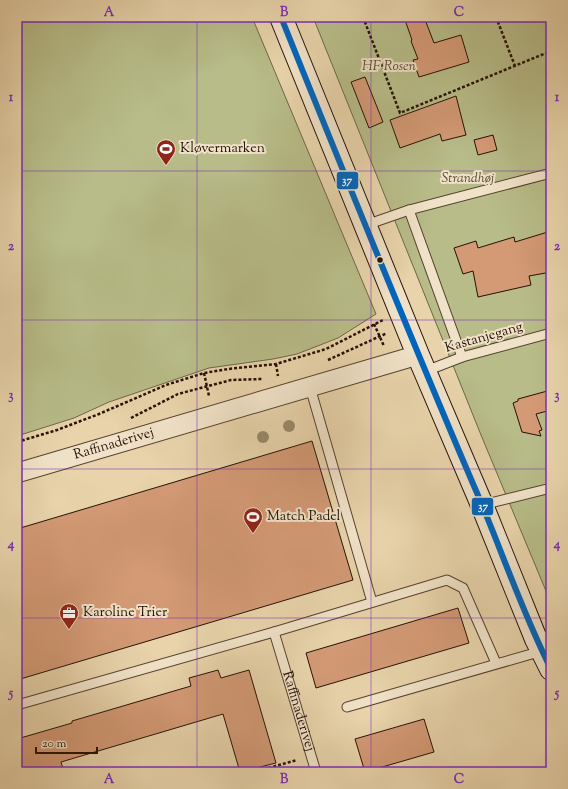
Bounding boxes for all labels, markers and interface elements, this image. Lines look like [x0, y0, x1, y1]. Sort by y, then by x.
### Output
text: A [104, 4, 115, 22]
text: B [280, 4, 289, 22]
text: C [454, 4, 464, 22]
park label: HF Rosen [362, 57, 417, 77]
text: 1 [9, 89, 14, 107]
text: 1 [555, 89, 560, 107]
sports icon: Kløvermarken [155, 138, 177, 166]
place label: Kløvermarken [180, 139, 265, 159]
park label: Strandhøj [442, 169, 494, 189]
line badge: 37 [336, 171, 359, 190]
text: 37 [342, 173, 352, 189]
text: 2 [8, 238, 15, 256]
text: 2 [554, 238, 561, 256]
unlabelled marker [375, 255, 385, 265]
street label: Kastanjegang [443, 317, 525, 359]
text: 3 [8, 387, 14, 405]
text: 3 [554, 387, 560, 405]
street label: Raffinaderivej [71, 423, 157, 466]
line badge: 37 [471, 497, 494, 516]
text: 37 [478, 499, 488, 515]
sports icon: Match Padel [242, 506, 264, 534]
place label: Match Padel [267, 507, 341, 527]
text: 4 [7, 536, 15, 554]
text: 4 [553, 536, 561, 554]
office icon: Karoline Trier [58, 602, 80, 630]
place label: Karoline Trier [83, 603, 168, 623]
street label: Raffinaderivej [276, 669, 319, 754]
text: 5 [8, 685, 14, 703]
text: 5 [554, 685, 560, 703]
scale bar [36, 729, 97, 755]
text: 20 m [42, 735, 67, 753]
text: A [104, 771, 115, 789]
text: B [280, 771, 289, 789]
text: C [454, 771, 464, 789]

